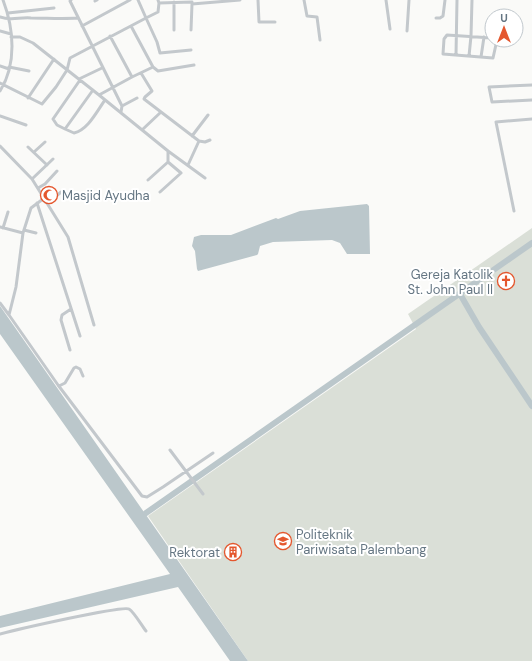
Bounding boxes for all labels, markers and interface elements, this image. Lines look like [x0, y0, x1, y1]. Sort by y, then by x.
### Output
north arrow [484, 8, 524, 48]
text: U [500, 11, 508, 25]
mosque icon: Masjid Ayudha [39, 185, 59, 205]
place label: Masjid Ayudha [62, 187, 150, 204]
place label: Gereja Katolik St. John Paul II [408, 266, 493, 298]
church icon: Gereja Katolik St. John Paul II [496, 271, 516, 291]
place label: Politeknik Pariwisata Palembang [296, 526, 426, 558]
school or university icon: Politeknik Pariwisata Palembang [273, 531, 293, 551]
building icon: Rektorat [223, 542, 243, 562]
place label: Rektorat [169, 544, 220, 561]

